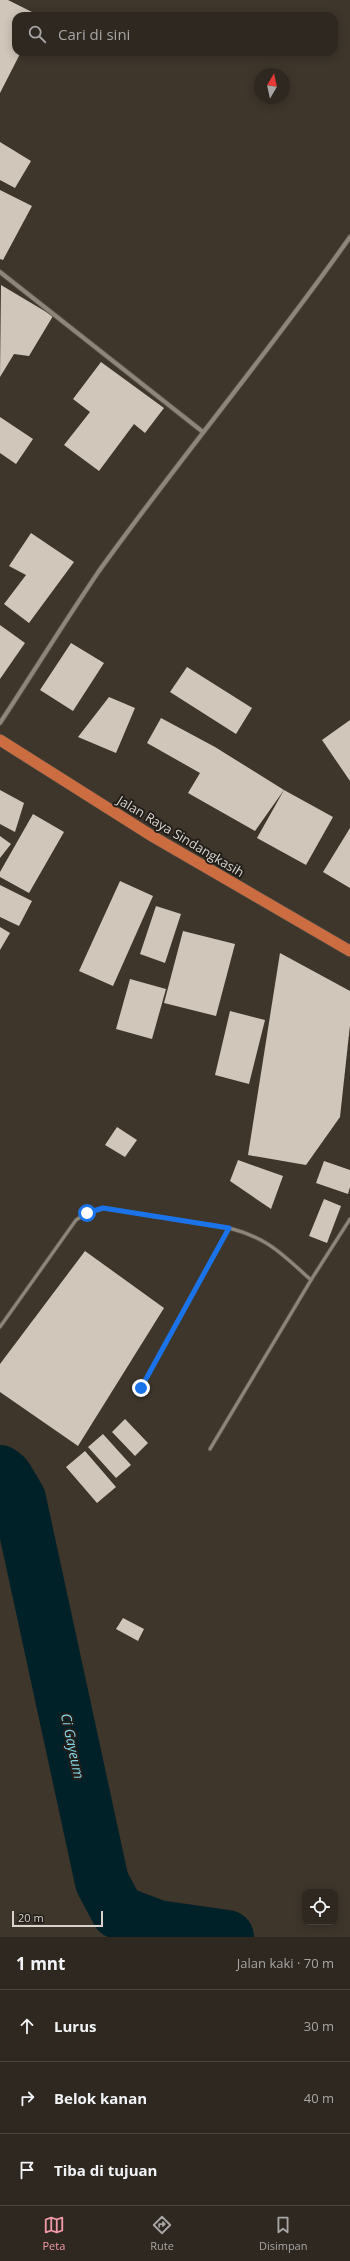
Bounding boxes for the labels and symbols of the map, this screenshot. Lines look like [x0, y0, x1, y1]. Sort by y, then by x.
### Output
north arrow [254, 68, 290, 104]
street label: Jalan Raya Sindangkasih [112, 790, 248, 881]
route start [78, 1204, 96, 1222]
route end [132, 1379, 150, 1397]
water label: Ci Gayeum [57, 1711, 89, 1781]
scale bar [12, 1909, 103, 1928]

